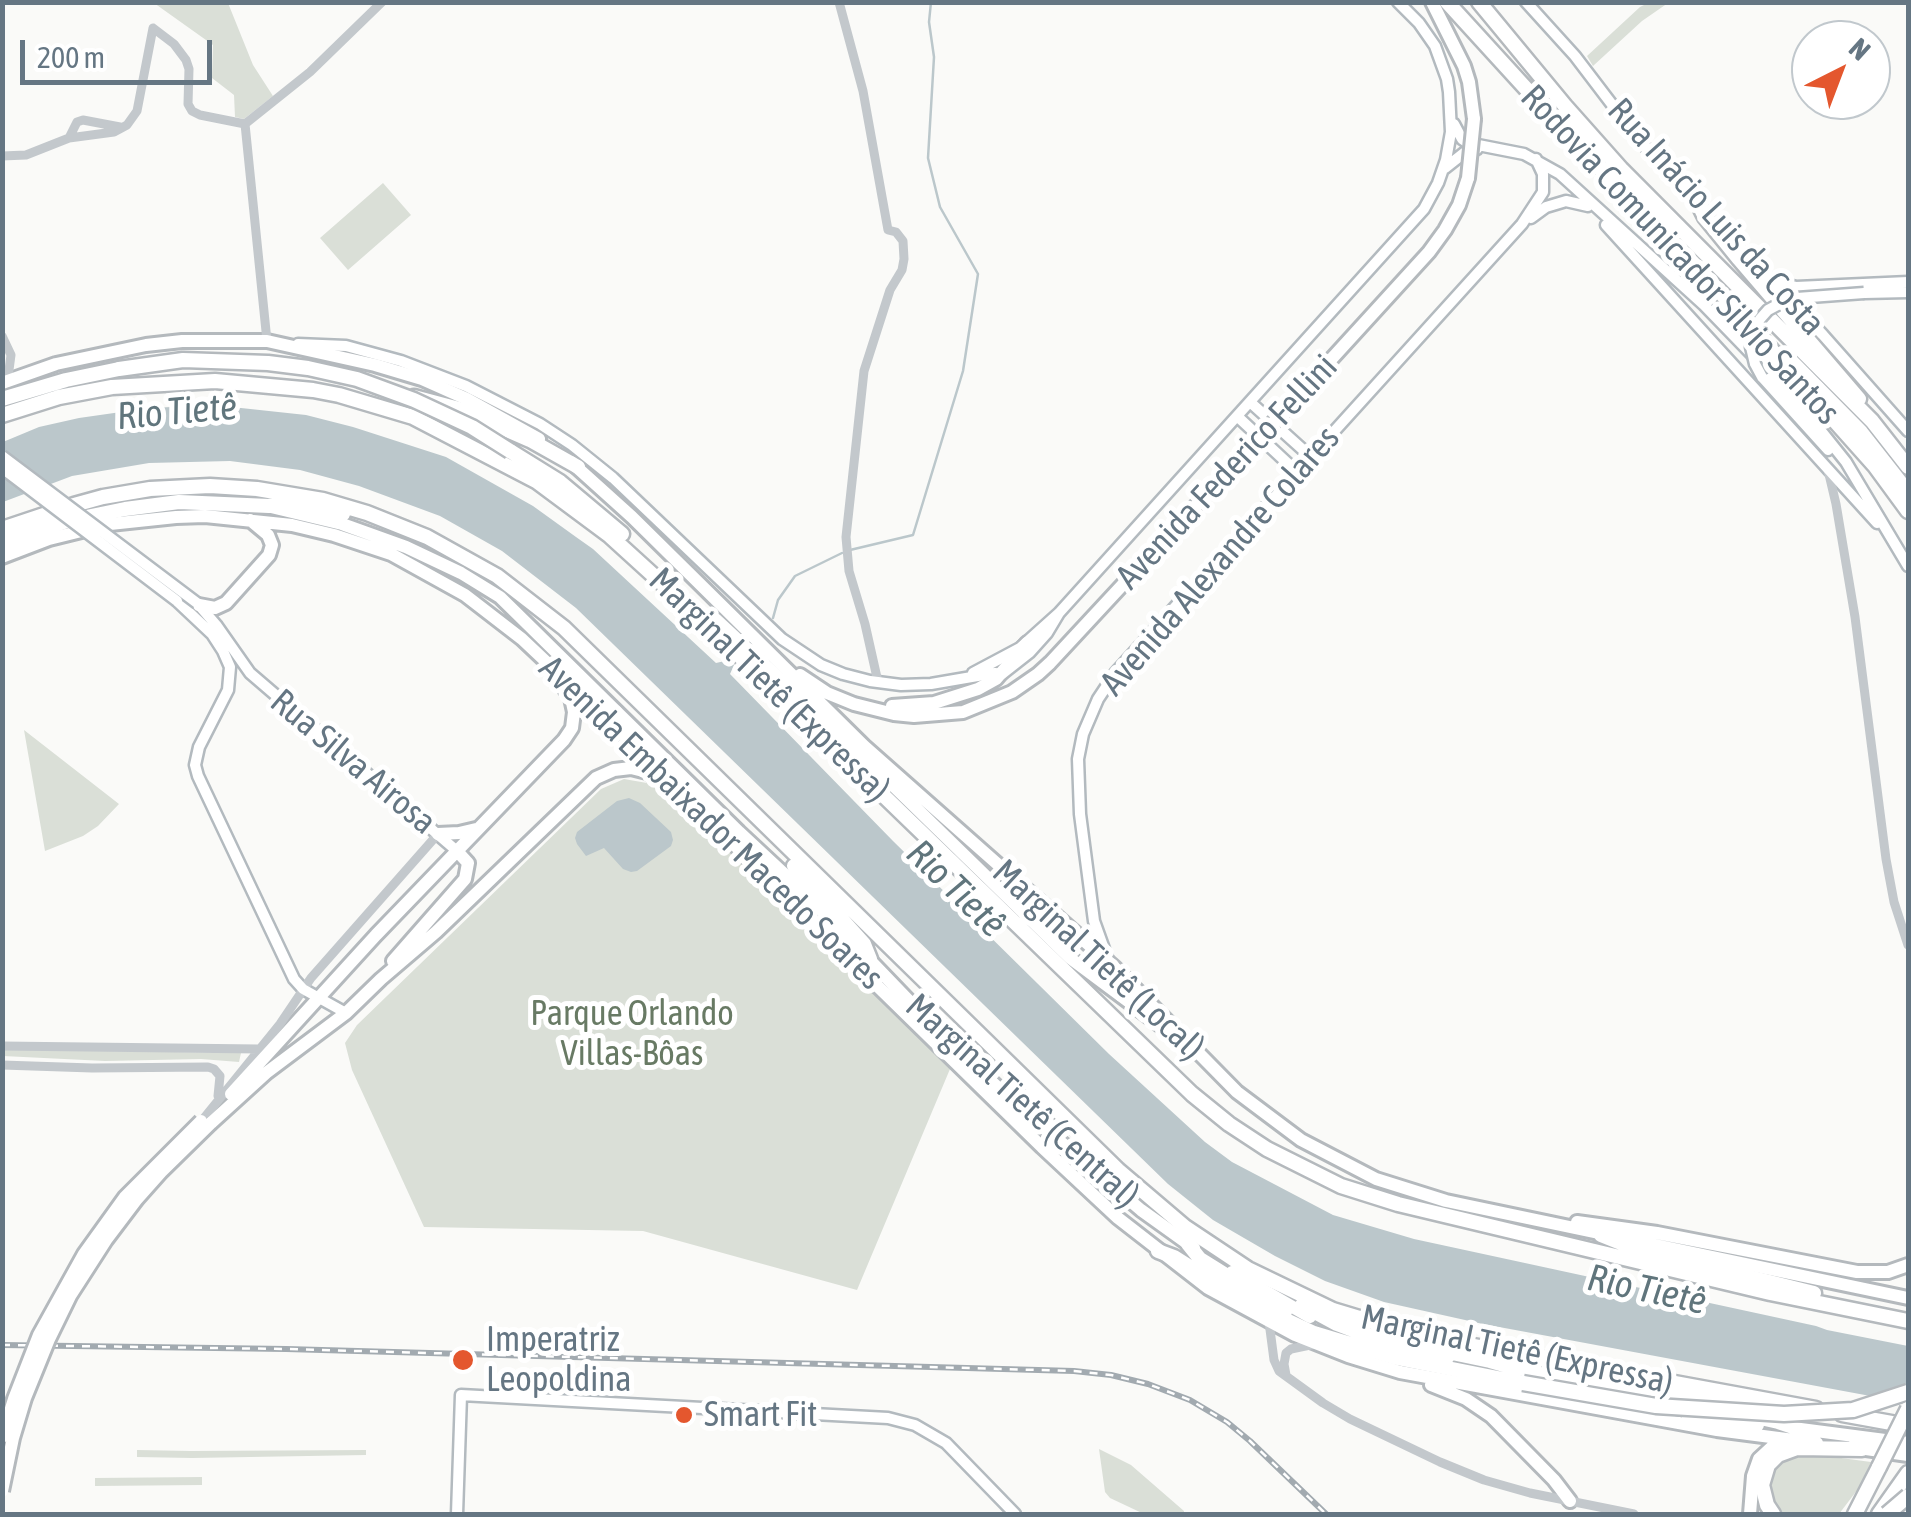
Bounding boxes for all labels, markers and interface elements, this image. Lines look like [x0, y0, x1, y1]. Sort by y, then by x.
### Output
scale bar [25, 20, 218, 82]
north arrow [1791, 20, 1891, 120]
text: N [1843, 32, 1877, 67]
text: 200 m [37, 40, 105, 74]
street label: Rodovia Comunicador Silvio Santos [1512, 77, 1848, 433]
street label: Rua Inácio Luis da Costa [1599, 90, 1833, 344]
street label: Avenida Federico Fellini [1108, 346, 1346, 598]
water label: Rio Tietê [115, 384, 239, 440]
street label: Avenida Alexandre Colares [1092, 418, 1348, 704]
street label: Marginal Tietê (Expressa) [640, 559, 898, 811]
street label: Avenida Embaixador Macedo Soares [530, 648, 892, 998]
street label: Rua Silva Airosa [262, 681, 444, 843]
water label: Rio Tietê [897, 831, 1015, 947]
street label: Marginal Tietê (Local) [984, 851, 1212, 1069]
street label: Marginal Tietê (Central) [897, 985, 1147, 1217]
park label: Parque Orlando Villas-Bôas [530, 993, 734, 1075]
water label: Rio Tietê [1583, 1255, 1711, 1325]
street label: Marginal Tietê (Expressa) [1357, 1296, 1677, 1404]
place label: Imperatriz Leopoldina [486, 1319, 632, 1401]
marker: Imperatriz Leopoldina [450, 1347, 476, 1373]
place label: Smart Fit [704, 1394, 817, 1436]
marker: Smart Fit [673, 1404, 695, 1426]

